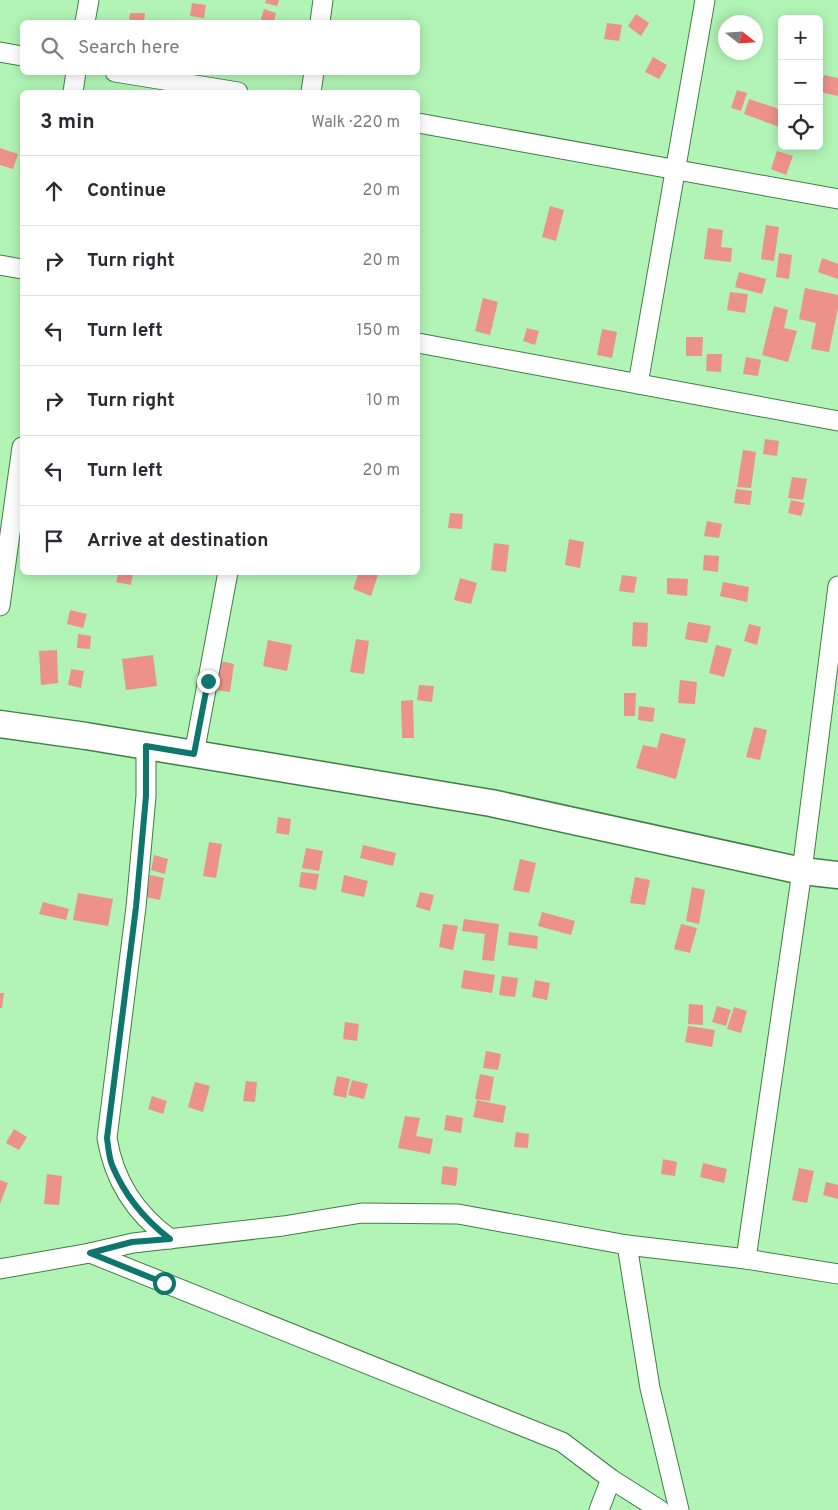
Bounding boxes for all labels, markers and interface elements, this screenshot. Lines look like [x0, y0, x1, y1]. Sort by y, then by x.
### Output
north arrow [718, 15, 763, 60]
map controls [778, 15, 823, 150]
button: + [778, 15, 823, 60]
search box [20, 20, 420, 75]
icon: search [38, 34, 66, 62]
text: Search here [78, 36, 180, 60]
button: − [778, 60, 823, 105]
button: locate [778, 105, 823, 150]
text: 3 min [40, 109, 95, 136]
text: Walk · 220 m [311, 113, 400, 133]
icon: ahead [40, 177, 68, 205]
text: Continue [87, 179, 166, 203]
text: 20 m [363, 181, 400, 201]
icon: right [40, 247, 68, 275]
text: Turn right [87, 249, 175, 273]
text: 20 m [363, 251, 400, 271]
icon: left [40, 317, 68, 345]
text: Turn left [87, 319, 163, 343]
text: 150 m [357, 321, 400, 341]
icon: right [40, 387, 68, 415]
text: Turn right [87, 389, 175, 413]
text: 10 m [366, 391, 400, 411]
icon: left [40, 457, 68, 485]
text: Turn left [87, 459, 163, 483]
text: 20 m [363, 461, 400, 481]
icon: arrive [40, 527, 68, 555]
text: Arrive at destination [87, 529, 268, 553]
route end [197, 670, 220, 693]
route start [153, 1272, 176, 1295]

